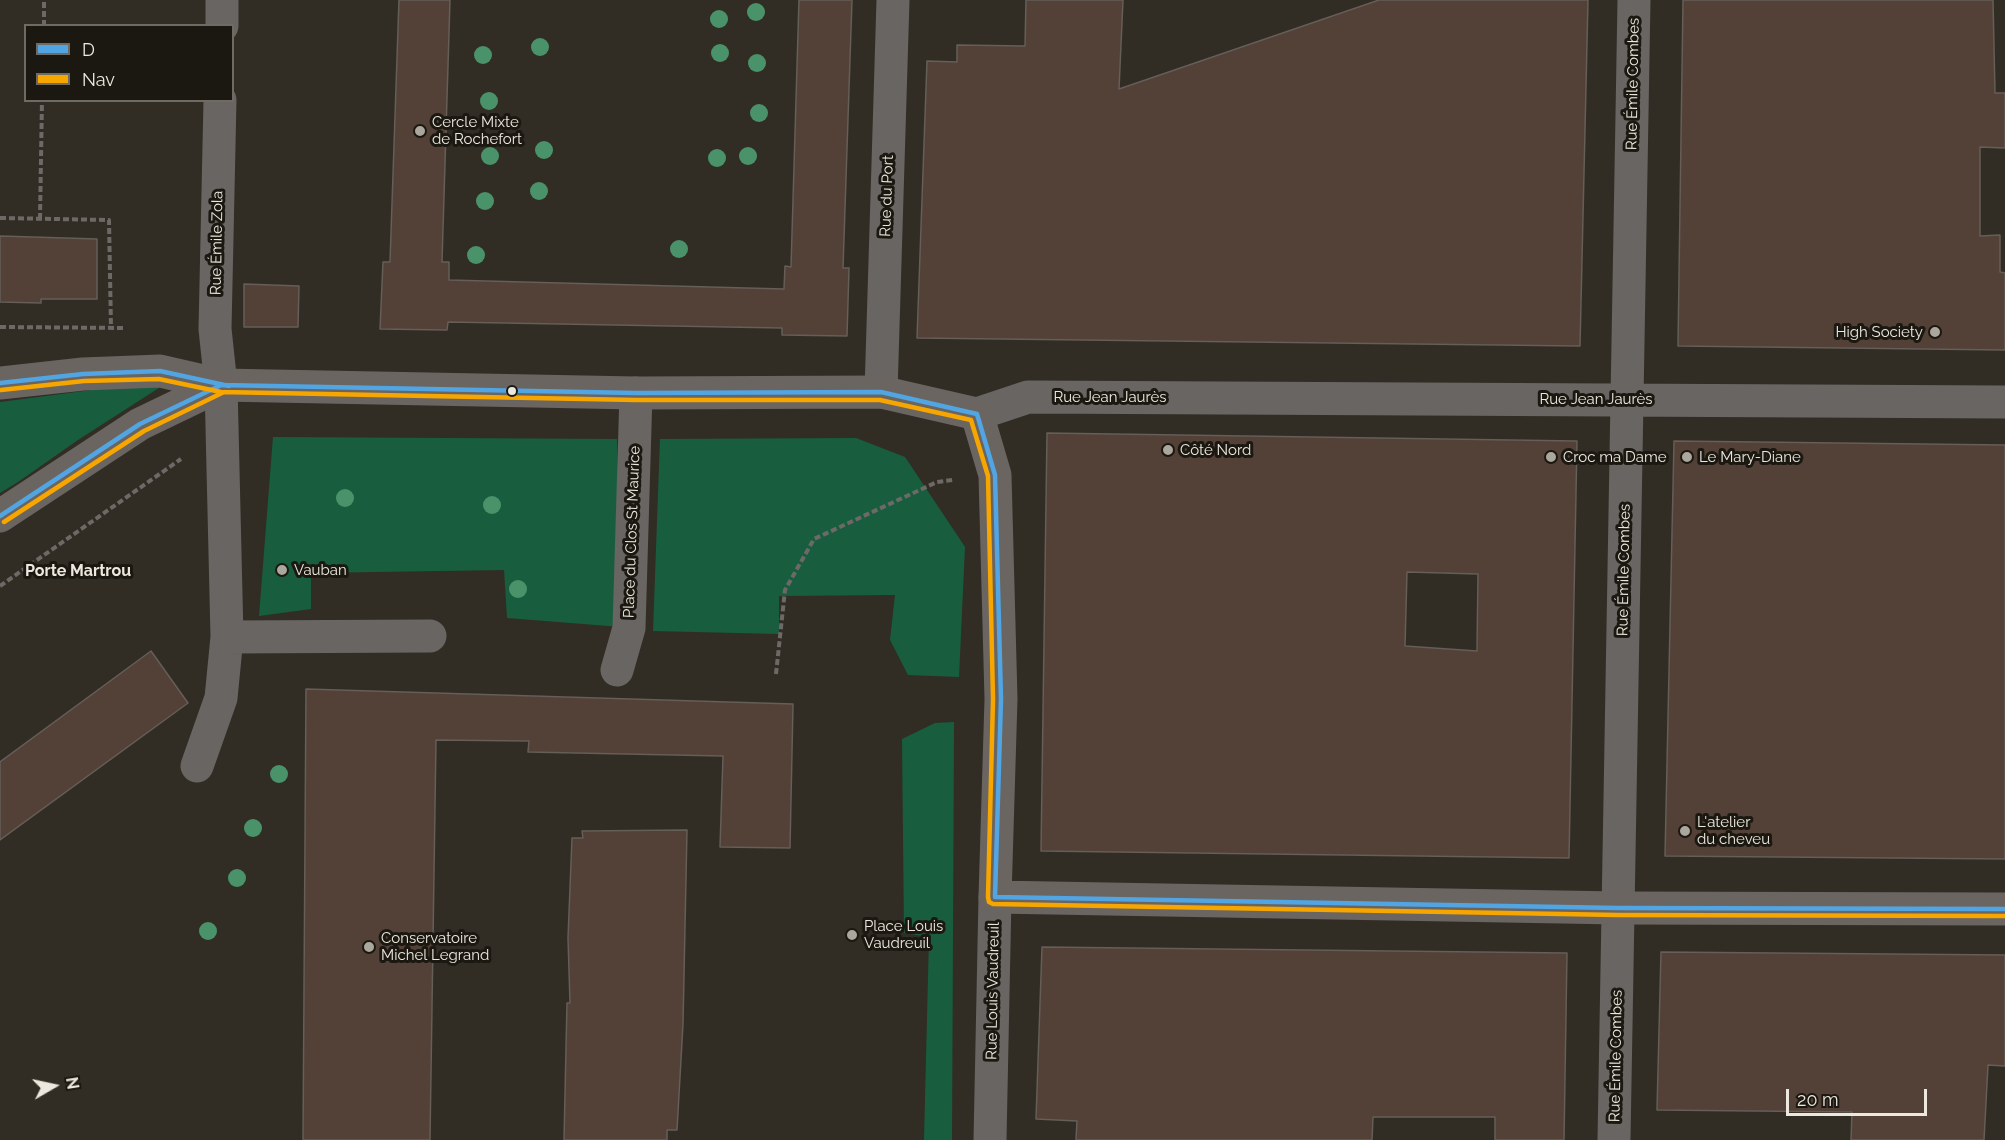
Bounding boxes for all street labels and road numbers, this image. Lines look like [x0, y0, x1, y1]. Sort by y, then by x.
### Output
street label: Rue Émile Combes [1623, 18, 1643, 150]
street label: Rue du Port [877, 155, 897, 237]
street label: Rue Émile Zola [207, 191, 227, 295]
street label: Rue Jean Jaurès [1053, 388, 1167, 406]
street label: Rue Jean Jaurès [1539, 390, 1653, 408]
street label: Place du Clos St Maurice [620, 446, 644, 618]
street label: Rue Émile Combes [1614, 504, 1634, 636]
street label: Rue Louis Vaudreuil [983, 922, 1003, 1060]
street label: Rue Émile Combes [1606, 990, 1626, 1122]

